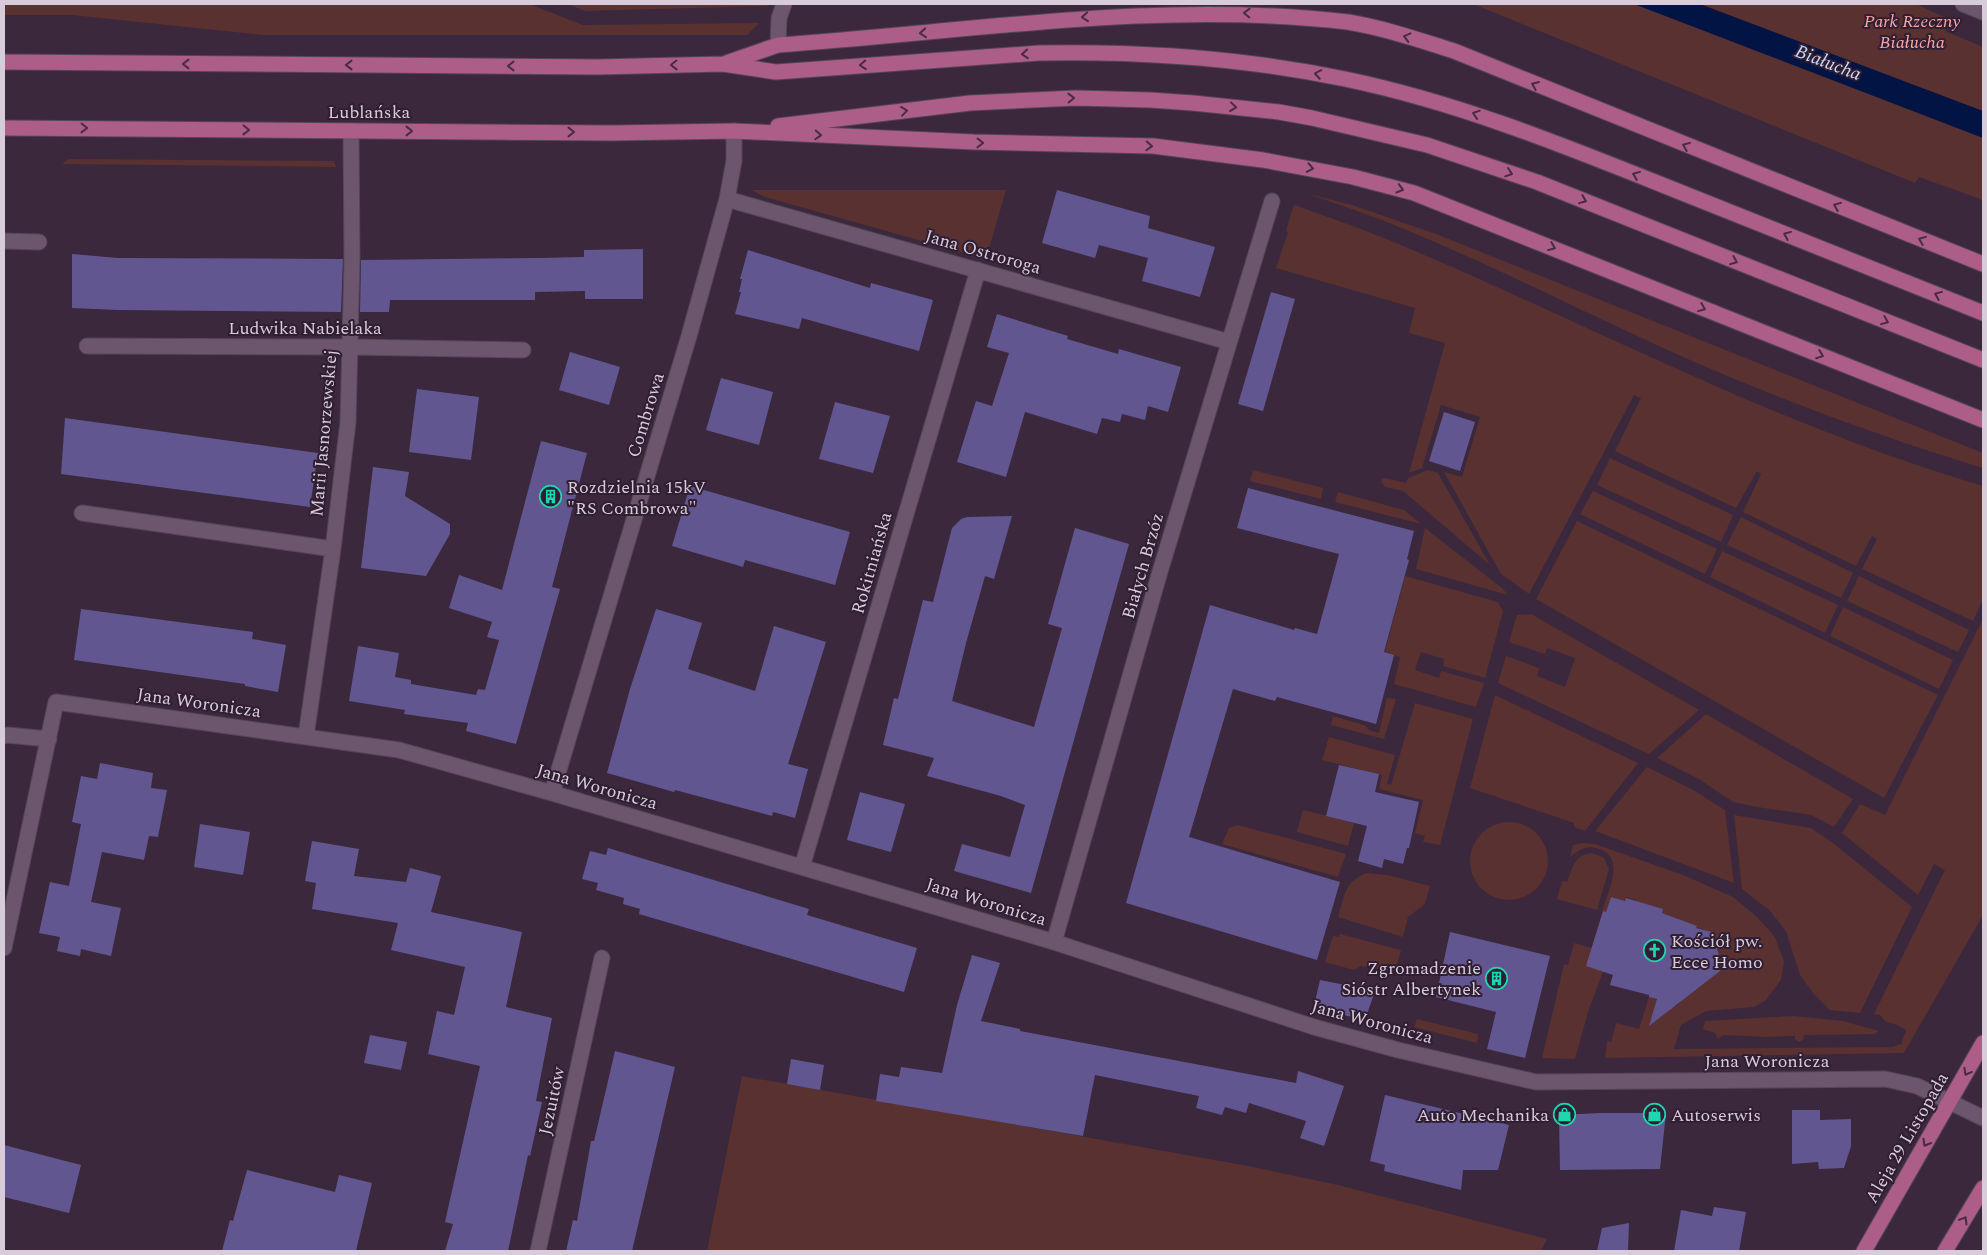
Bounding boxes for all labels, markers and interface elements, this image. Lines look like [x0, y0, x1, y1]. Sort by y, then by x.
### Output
one-way arrow [1243, 8, 1250, 18]
park label: Park Rzeczny Białucha [1864, 8, 1960, 56]
one-way arrow [1080, 11, 1088, 22]
one-way arrow [919, 27, 927, 38]
one-way arrow [1404, 32, 1412, 42]
water label: Białucha [1791, 37, 1866, 89]
one-way arrow [1021, 48, 1029, 59]
one-way arrow [182, 59, 190, 69]
one-way arrow [345, 60, 352, 70]
one-way arrow [670, 60, 678, 71]
one-way arrow [859, 60, 867, 71]
one-way arrow [507, 61, 515, 71]
one-way arrow [1314, 70, 1323, 80]
one-way arrow [1531, 80, 1540, 91]
one-way arrow [1067, 93, 1075, 104]
street label: Lublańska [328, 99, 410, 126]
one-way arrow [1229, 101, 1237, 112]
one-way arrow [900, 106, 908, 117]
one-way arrow [1472, 109, 1481, 119]
one-way arrow [80, 123, 88, 133]
one-way arrow [242, 125, 250, 135]
one-way arrow [405, 126, 413, 136]
one-way arrow [567, 127, 575, 138]
one-way arrow [814, 130, 822, 141]
one-way arrow [976, 137, 984, 148]
one-way arrow [1145, 141, 1153, 152]
one-way arrow [1682, 141, 1691, 152]
one-way arrow [1305, 162, 1314, 173]
one-way arrow [1504, 167, 1512, 177]
one-way arrow [1632, 170, 1641, 181]
one-way arrow [1396, 183, 1404, 193]
one-way arrow [1578, 195, 1586, 205]
one-way arrow [1833, 202, 1842, 212]
street label: Jana Ostroroga [922, 223, 1045, 282]
one-way arrow [1783, 230, 1792, 241]
one-way arrow [1918, 235, 1927, 246]
one-way arrow [1547, 242, 1555, 252]
one-way arrow [1729, 255, 1737, 265]
one-way arrow [1934, 290, 1943, 301]
one-way arrow [1697, 302, 1706, 313]
street label: Ludwika Nabielaka [228, 315, 382, 342]
one-way arrow [1880, 315, 1888, 325]
street label: Marii Jasnorzewskiej [303, 348, 345, 518]
one-way arrow [1815, 349, 1824, 360]
street label: Combrowa [620, 369, 672, 461]
place label: Rozdzielnia 15kV "RS Combrowa" [567, 474, 706, 522]
building icon: Rozdzielnia 15kV "RS Combrowa" [539, 485, 563, 509]
street label: Rokitniańska [845, 509, 900, 617]
street label: Białych Brzóz [1115, 510, 1171, 622]
street label: Jana Woronicza [135, 681, 263, 725]
street label: Jana Woronicza [533, 757, 661, 817]
street label: Jana Woronicza [922, 871, 1050, 933]
place label: Kościół pw. Ecce Homo [1671, 928, 1763, 976]
church icon: Kościół pw. Ecce Homo [1643, 939, 1667, 963]
place label: Zgromadzenie Sióstr Albertynek [1341, 955, 1481, 1003]
building icon: Zgromadzenie Sióstr Albertynek [1485, 966, 1509, 990]
street label: Jana Woronicza [1308, 993, 1436, 1051]
street label: Jana Woronicza [1705, 1048, 1830, 1075]
street label: Jezuitów [532, 1064, 573, 1138]
one-way arrow [1963, 1066, 1973, 1075]
street label: Aleja 29 Listopada [1858, 1067, 1956, 1209]
place label: Auto Mechanika [1417, 1102, 1549, 1129]
place label: Autoserwis [1671, 1102, 1761, 1129]
shop icon: Auto Mechanika [1553, 1103, 1577, 1127]
shop icon: Autoserwis [1643, 1103, 1667, 1127]
one-way arrow [1922, 1138, 1932, 1147]
one-way arrow [1958, 1216, 1967, 1225]

